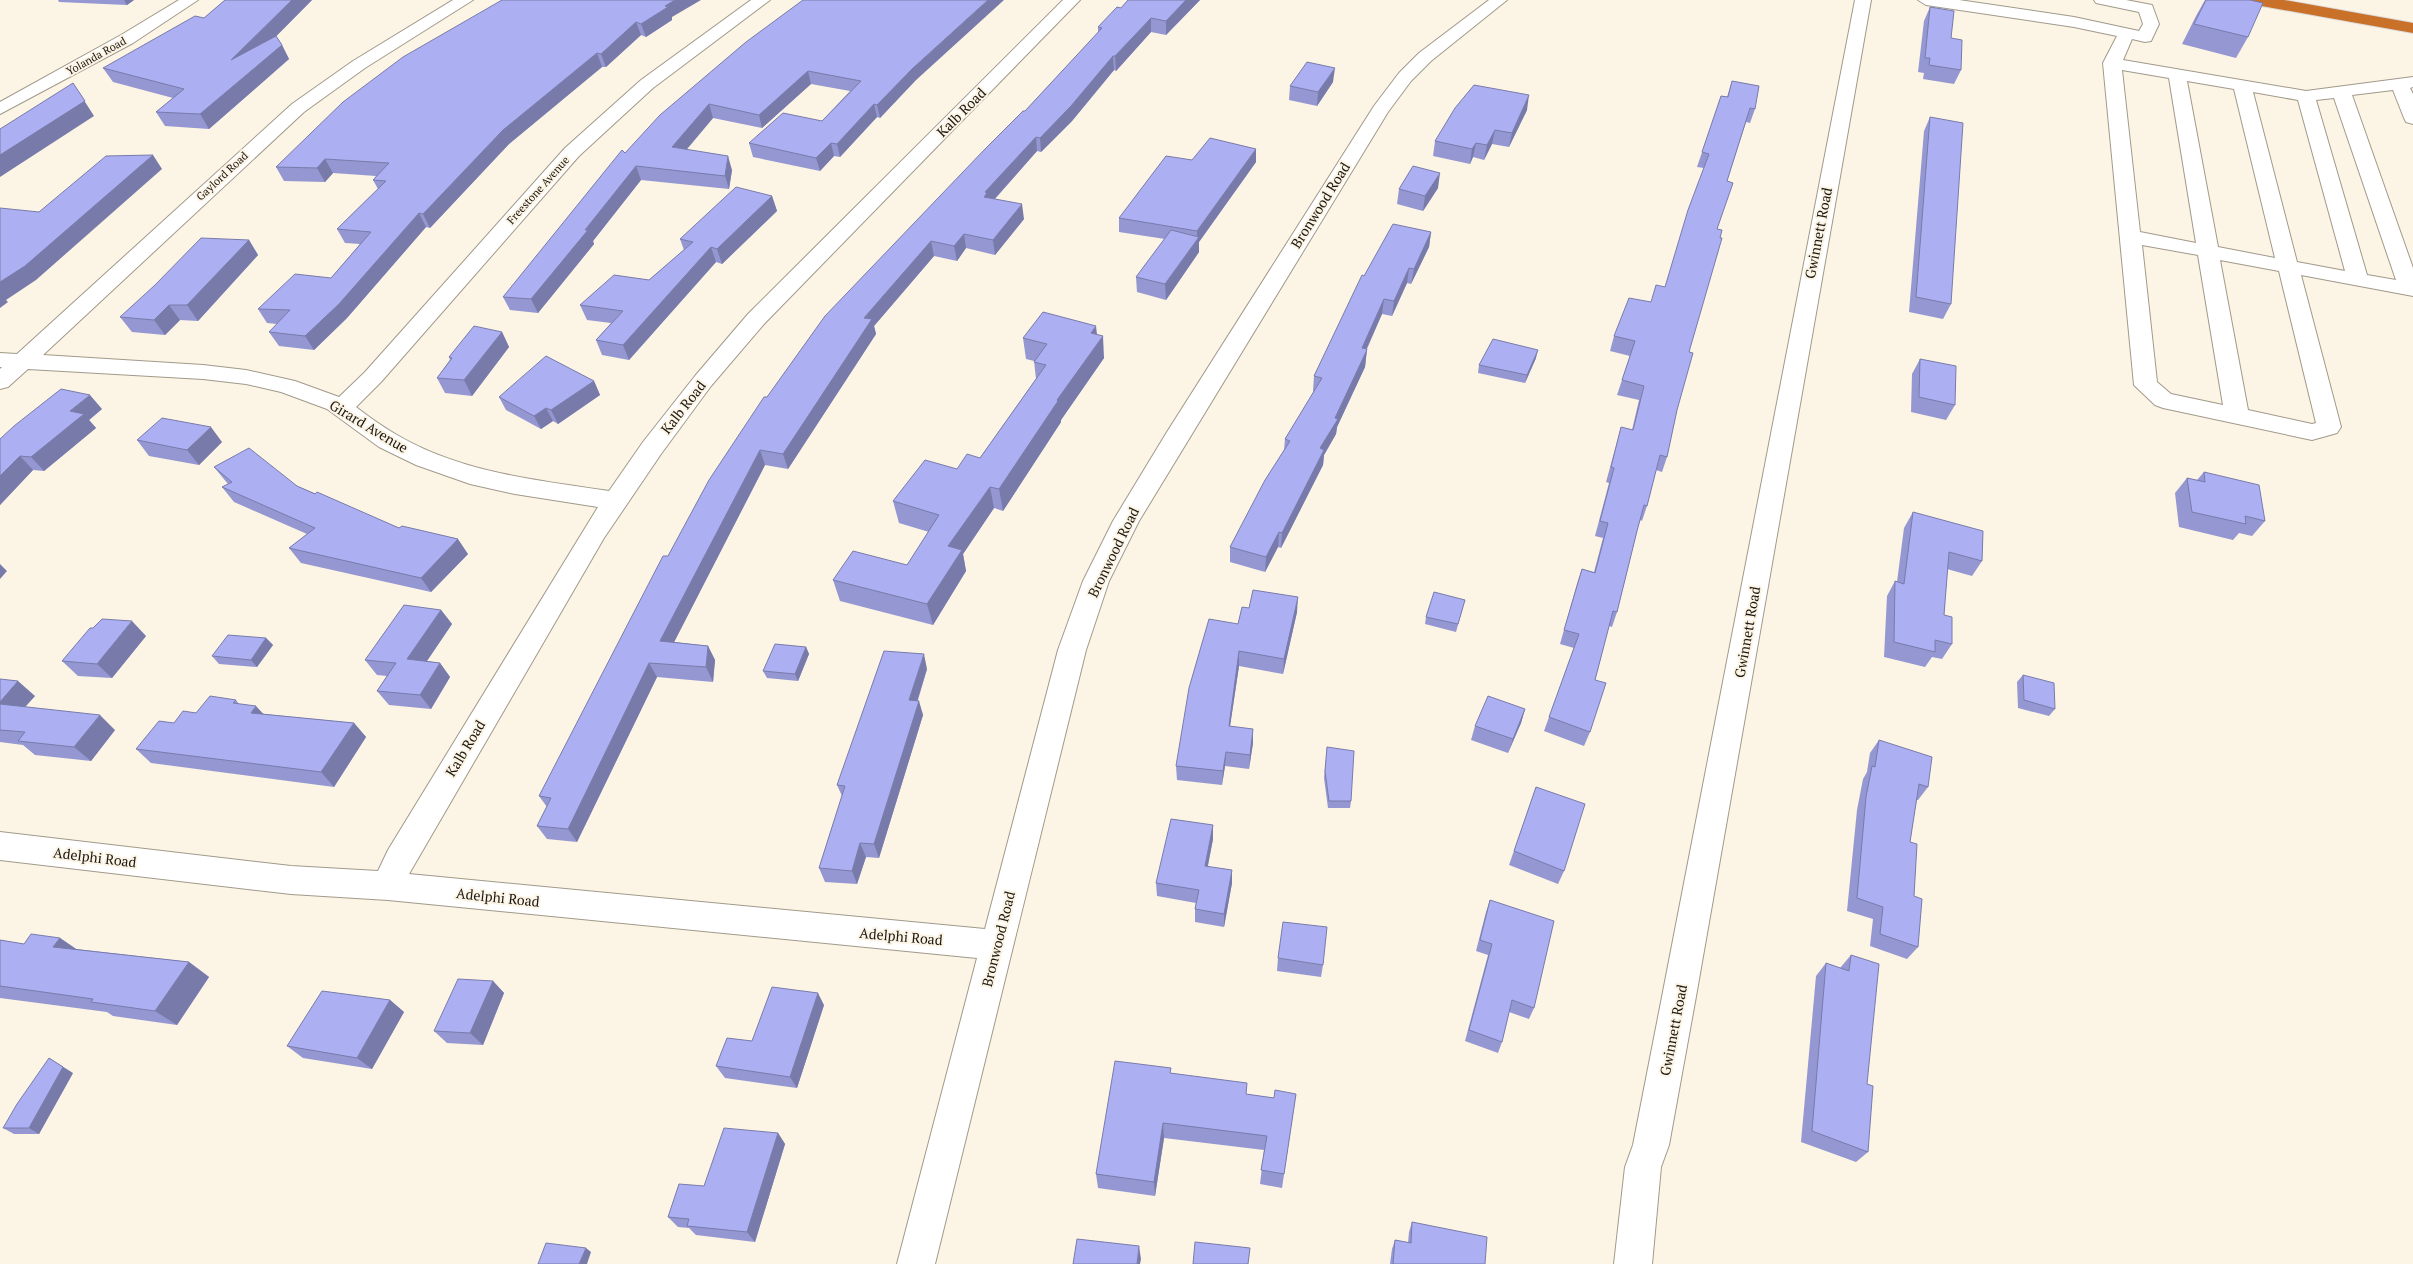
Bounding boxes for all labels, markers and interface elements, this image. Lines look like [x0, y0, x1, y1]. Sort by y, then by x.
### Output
street label: Yolanda Road [64, 34, 128, 78]
street label: Kalb Road [932, 83, 990, 141]
street label: Gaylord Road [193, 149, 251, 203]
street label: Freestone Avenue [504, 153, 573, 227]
street label: Bronwood Road [1286, 158, 1354, 252]
street label: Gwinnett Road [1800, 185, 1836, 280]
street label: Kalb Road [656, 376, 710, 438]
street label: Girard Avenue [326, 395, 412, 457]
street label: Bronwood Road [1083, 504, 1143, 600]
street label: Gwinnett Road [1730, 584, 1764, 679]
street label: Kalb Road [441, 716, 489, 780]
street label: Adelphi Road [52, 842, 138, 872]
street label: Adelphi Road [455, 883, 541, 911]
street label: Bronwood Road [977, 889, 1019, 989]
street label: Adelphi Road [859, 923, 944, 949]
street label: Gwinnett Road [1655, 982, 1691, 1077]

